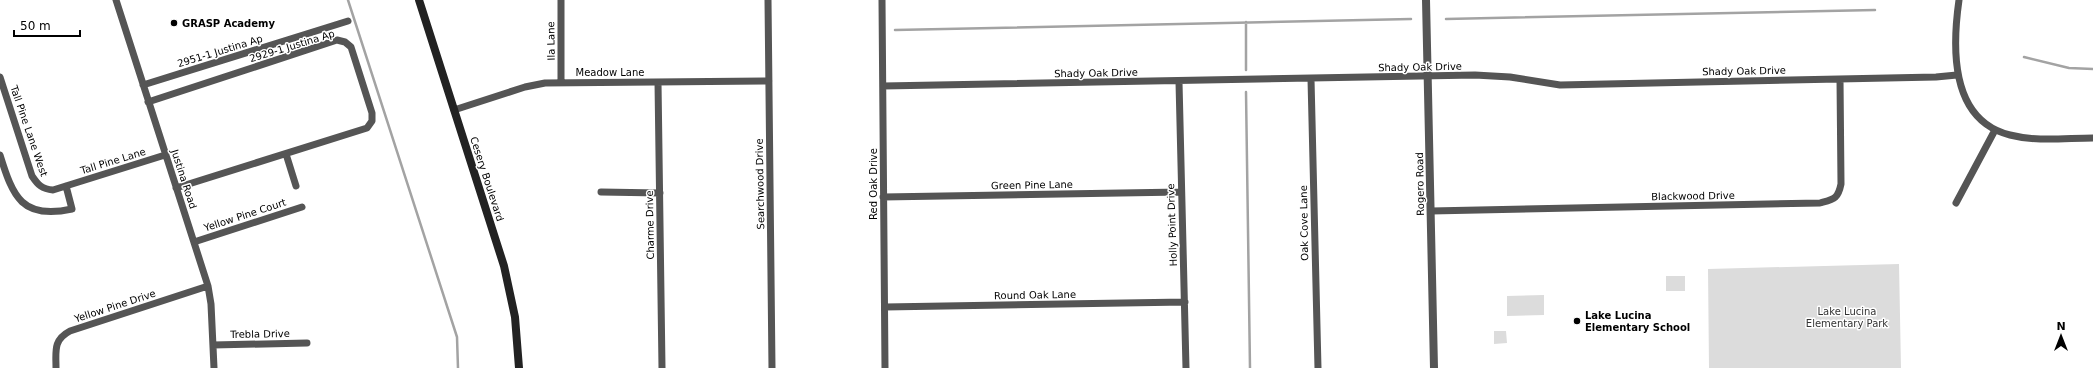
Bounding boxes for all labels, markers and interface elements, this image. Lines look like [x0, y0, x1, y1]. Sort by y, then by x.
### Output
scale bar [14, 12, 80, 38]
marker: GRASP Academy [169, 18, 179, 28]
place label: GRASP Academy [182, 18, 275, 29]
text: 50 m [20, 19, 51, 33]
street label: Ila Lane [545, 21, 557, 61]
street label: 2929-1 Justina Ap [248, 28, 336, 64]
street label: 2951-1 Justina Ap [176, 33, 264, 69]
street label: Shady Oak Drive [1378, 61, 1462, 73]
street label: Shady Oak Drive [1702, 65, 1786, 77]
street label: Meadow Lane [576, 67, 644, 78]
street label: Shady Oak Drive [1054, 67, 1138, 79]
street label: Tall Pine Lane West [8, 83, 50, 178]
street label: Cesery Boulevard [468, 135, 506, 223]
street label: Searchwood Drive [754, 138, 766, 230]
street label: Tall Pine Lane [78, 146, 147, 176]
street label: Justina Road [169, 147, 199, 210]
street label: Red Oak Drive [868, 148, 879, 220]
street label: Rogero Road [1414, 152, 1426, 216]
street label: Green Pine Lane [991, 179, 1073, 191]
street label: Holly Point Drive [1165, 183, 1179, 267]
street label: Oak Cove Lane [1298, 185, 1310, 261]
street label: Charme Drive [644, 190, 656, 260]
street label: Blackwood Drive [1651, 190, 1735, 202]
street label: Yellow Pine Court [202, 197, 288, 234]
street label: Yellow Pine Drive [72, 288, 157, 325]
street label: Round Oak Lane [994, 289, 1076, 301]
park label: Lake Lucina Elementary Park [1806, 306, 1888, 329]
place label: Lake Lucina Elementary School [1585, 310, 1690, 333]
marker: Lake Lucina Elementary School [1572, 316, 1582, 326]
north arrow [2041, 316, 2081, 356]
text: N [2056, 320, 2066, 333]
street label: Trebla Drive [229, 328, 290, 340]

